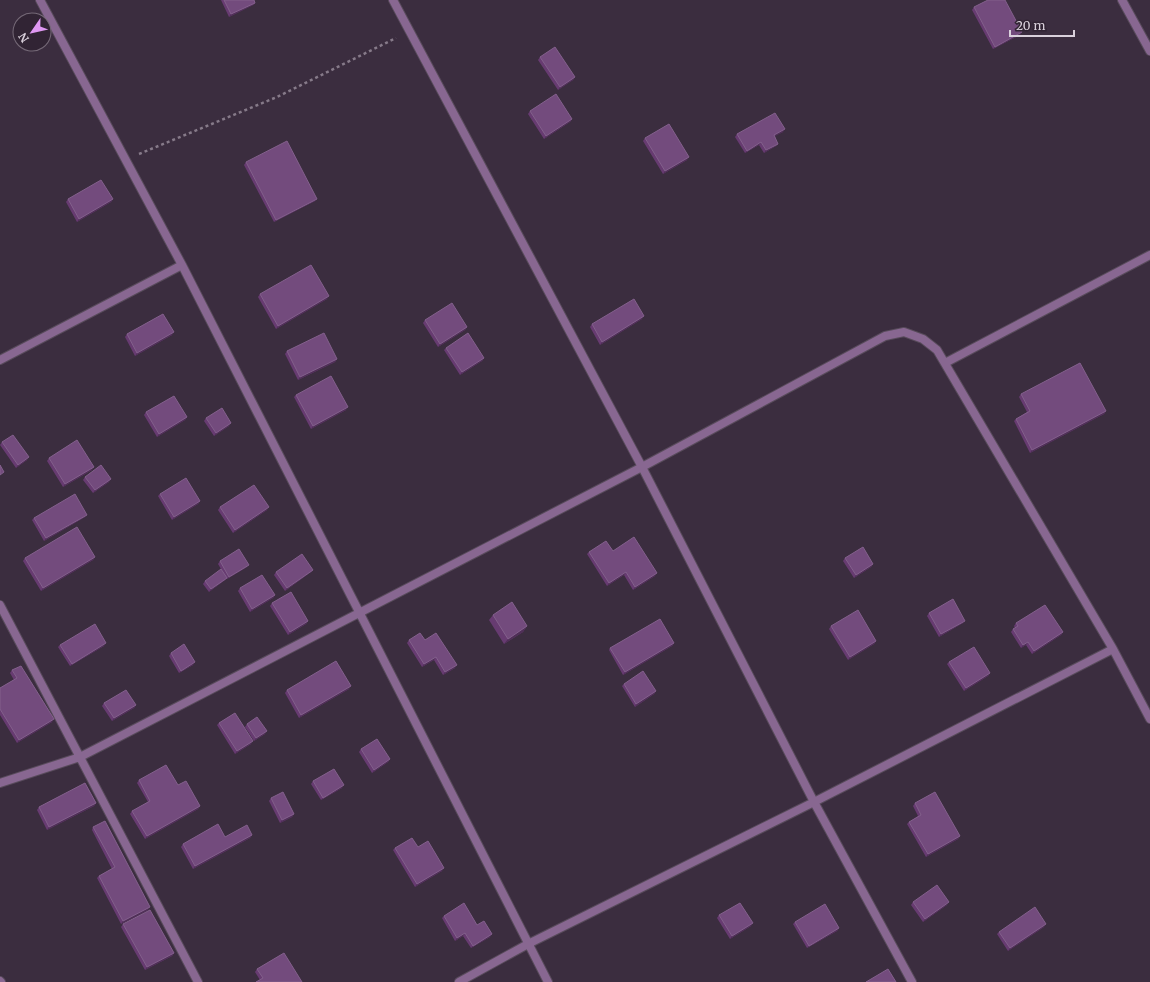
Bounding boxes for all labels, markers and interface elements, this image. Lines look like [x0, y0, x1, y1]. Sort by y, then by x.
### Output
north arrow [12, 12, 52, 52]
scale bar [1010, 12, 1074, 38]
text: 20 m [1016, 18, 1045, 33]
text: N [15, 30, 32, 45]

